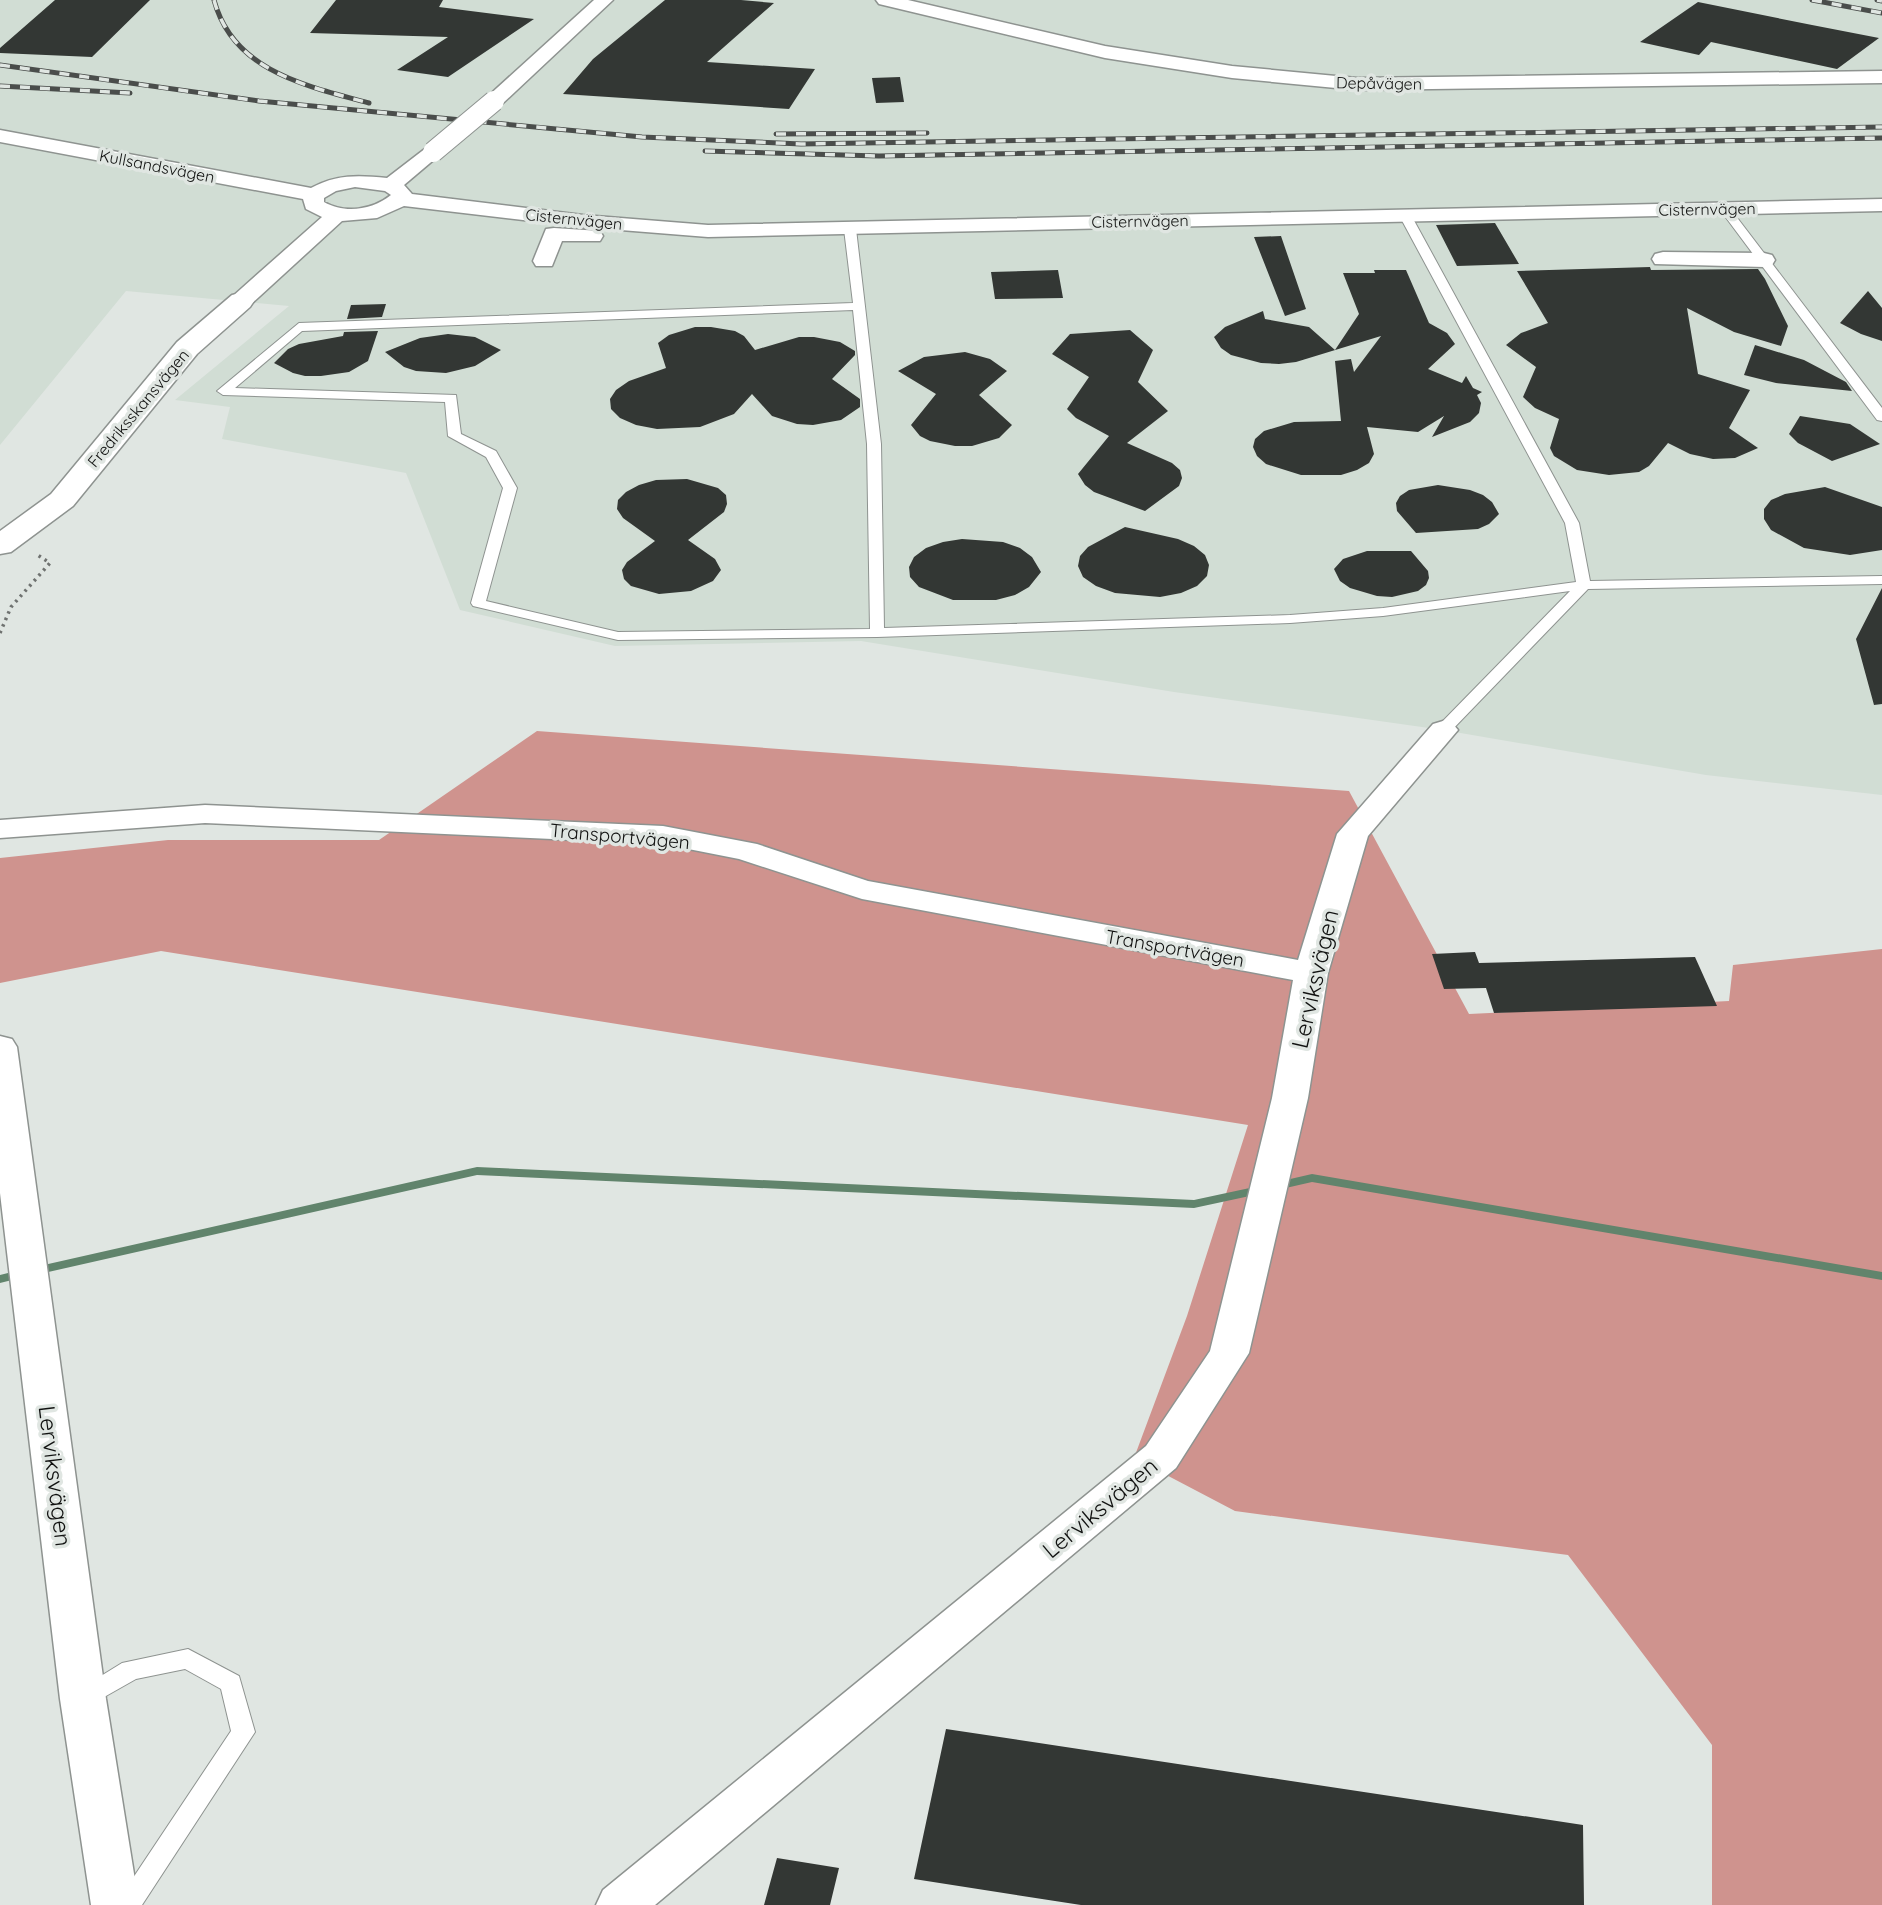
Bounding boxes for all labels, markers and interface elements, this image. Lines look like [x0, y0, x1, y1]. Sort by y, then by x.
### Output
street label: Depåvägen [1336, 72, 1422, 94]
street label: Kullsandsvägen [98, 145, 216, 187]
street label: Cisternvägen [1658, 198, 1756, 220]
street label: Cisternvägen [525, 204, 623, 234]
street label: Cisternvägen [1091, 210, 1189, 232]
street label: Fredriksskansvägen [83, 345, 193, 471]
street label: Transportvägen [549, 818, 691, 854]
street label: Lerviksvägen [1284, 907, 1345, 1051]
street label: Transportvägen [1104, 924, 1246, 972]
street label: Lerviksvägen [32, 1404, 79, 1548]
street label: Lerviksvägen [1036, 1451, 1163, 1564]

